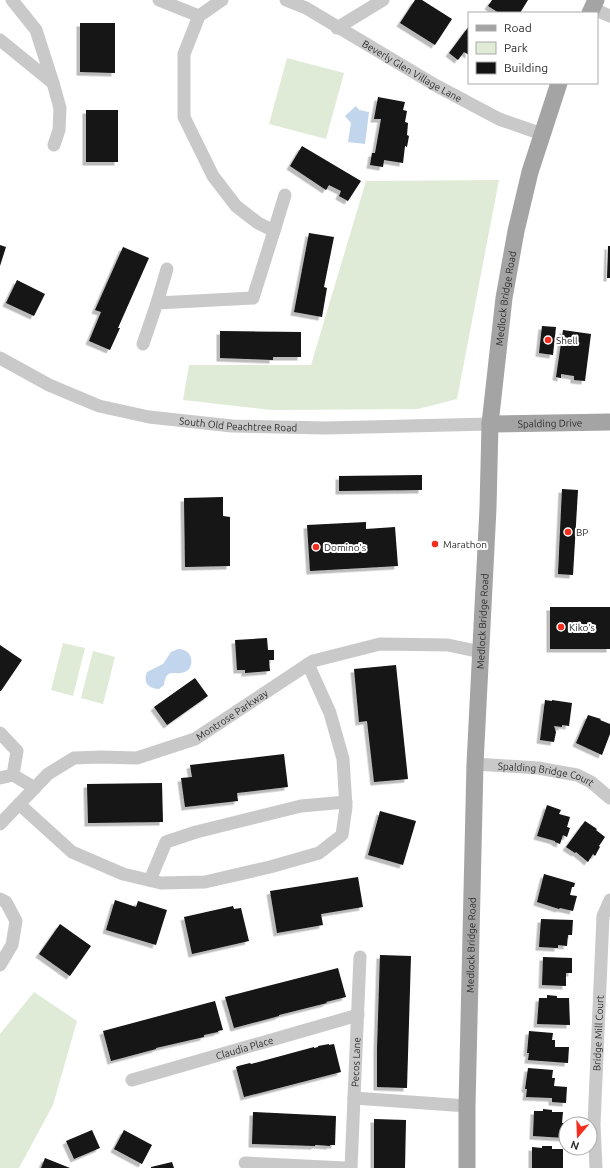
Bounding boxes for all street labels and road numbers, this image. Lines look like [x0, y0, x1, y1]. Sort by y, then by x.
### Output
street label: Beverly Glen Village Lane [361, 38, 464, 104]
street label: Medlock Bridge Road [493, 250, 518, 346]
street label: South Old Peachtree Road [179, 415, 298, 433]
street label: Spalding Drive [518, 417, 582, 429]
street label: Medlock Bridge Road [474, 573, 490, 669]
street label: Montrose Parkway [194, 687, 270, 742]
street label: Spalding Bridge Court [497, 760, 597, 788]
street label: Medlock Bridge Road [464, 897, 477, 993]
street label: Bridge Mill Court [591, 995, 605, 1071]
street label: Claudia Place [214, 1034, 274, 1061]
street label: Pecos Lane [349, 1037, 362, 1087]

